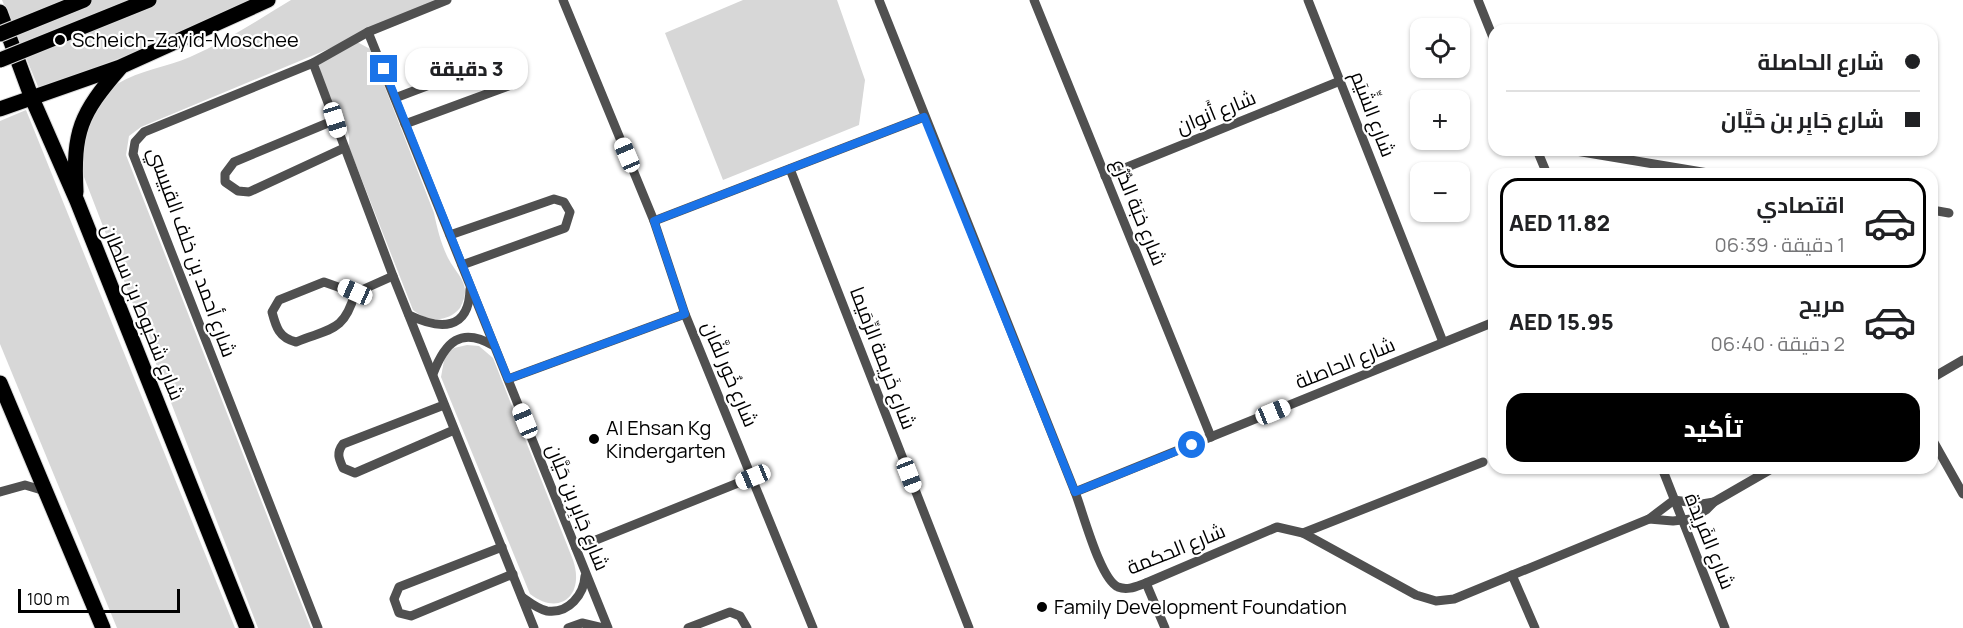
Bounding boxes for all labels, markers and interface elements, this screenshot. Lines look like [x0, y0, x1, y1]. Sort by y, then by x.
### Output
map controls [1410, 18, 1470, 222]
button: locate [1410, 18, 1470, 78]
place label: Scheich-Zayid-Moschee [72, 26, 299, 53]
marker: Scheich-Zayid-Moschee [53, 33, 67, 47]
text: شارع الحاصلة [1758, 47, 1884, 77]
callout: 3 دقيقة [405, 48, 528, 90]
route end [370, 55, 397, 82]
text: 3 دقيقة [430, 55, 503, 82]
street label: شارع الشِّيَم [1344, 66, 1404, 161]
street label: شارع أَنوان [1172, 83, 1260, 141]
button: + [1410, 90, 1470, 150]
car [321, 100, 349, 140]
text: شارع جَابِر بن حَيَّان [1721, 105, 1884, 135]
car [612, 135, 642, 175]
street label: شارع أحمد بن خلف القبيسي [140, 143, 243, 361]
street label: شارع خبَة الدُّرُع [1105, 154, 1173, 270]
button: − [1410, 162, 1470, 222]
text: اقتصادي [1756, 190, 1845, 220]
icon: car [1863, 196, 1917, 250]
text: AED 11.82 [1509, 208, 1610, 238]
street label: شارع شخبوط بن سلطان [95, 219, 191, 405]
text: 1 دقيقة · 06:39 [1715, 231, 1845, 258]
car [335, 276, 375, 308]
street label: شارع خَرِيمة الرِّمَيما [843, 283, 923, 433]
text: مريح [1799, 289, 1845, 319]
icon: car [1863, 295, 1917, 349]
text: AED 15.95 [1509, 307, 1614, 337]
street label: شارع خُور لفَّان [695, 317, 765, 431]
street label: شارع الحاصلة [1291, 330, 1399, 396]
text: 2 دقيقة · 06:40 [1710, 330, 1845, 357]
button: تأكيد [1506, 393, 1920, 462]
car [1253, 397, 1293, 427]
car [510, 401, 540, 441]
place label: Al Ehsan Kg Kindergarten [606, 414, 726, 464]
route start [1178, 431, 1205, 458]
marker: Al Ehsan Kg Kindergarten [587, 432, 601, 446]
street label: شارع جَابِر بن حَيَّان [540, 439, 616, 575]
car [894, 455, 924, 495]
car [733, 462, 773, 492]
street label: شارع الفَرِيدة [1678, 489, 1742, 593]
street label: شارع الحكمة [1123, 517, 1229, 581]
scale bar [18, 586, 180, 614]
text: 100 m [27, 588, 70, 610]
place label: Family Development Foundation [1054, 593, 1347, 620]
marker: Family Development Foundation [1035, 600, 1049, 614]

